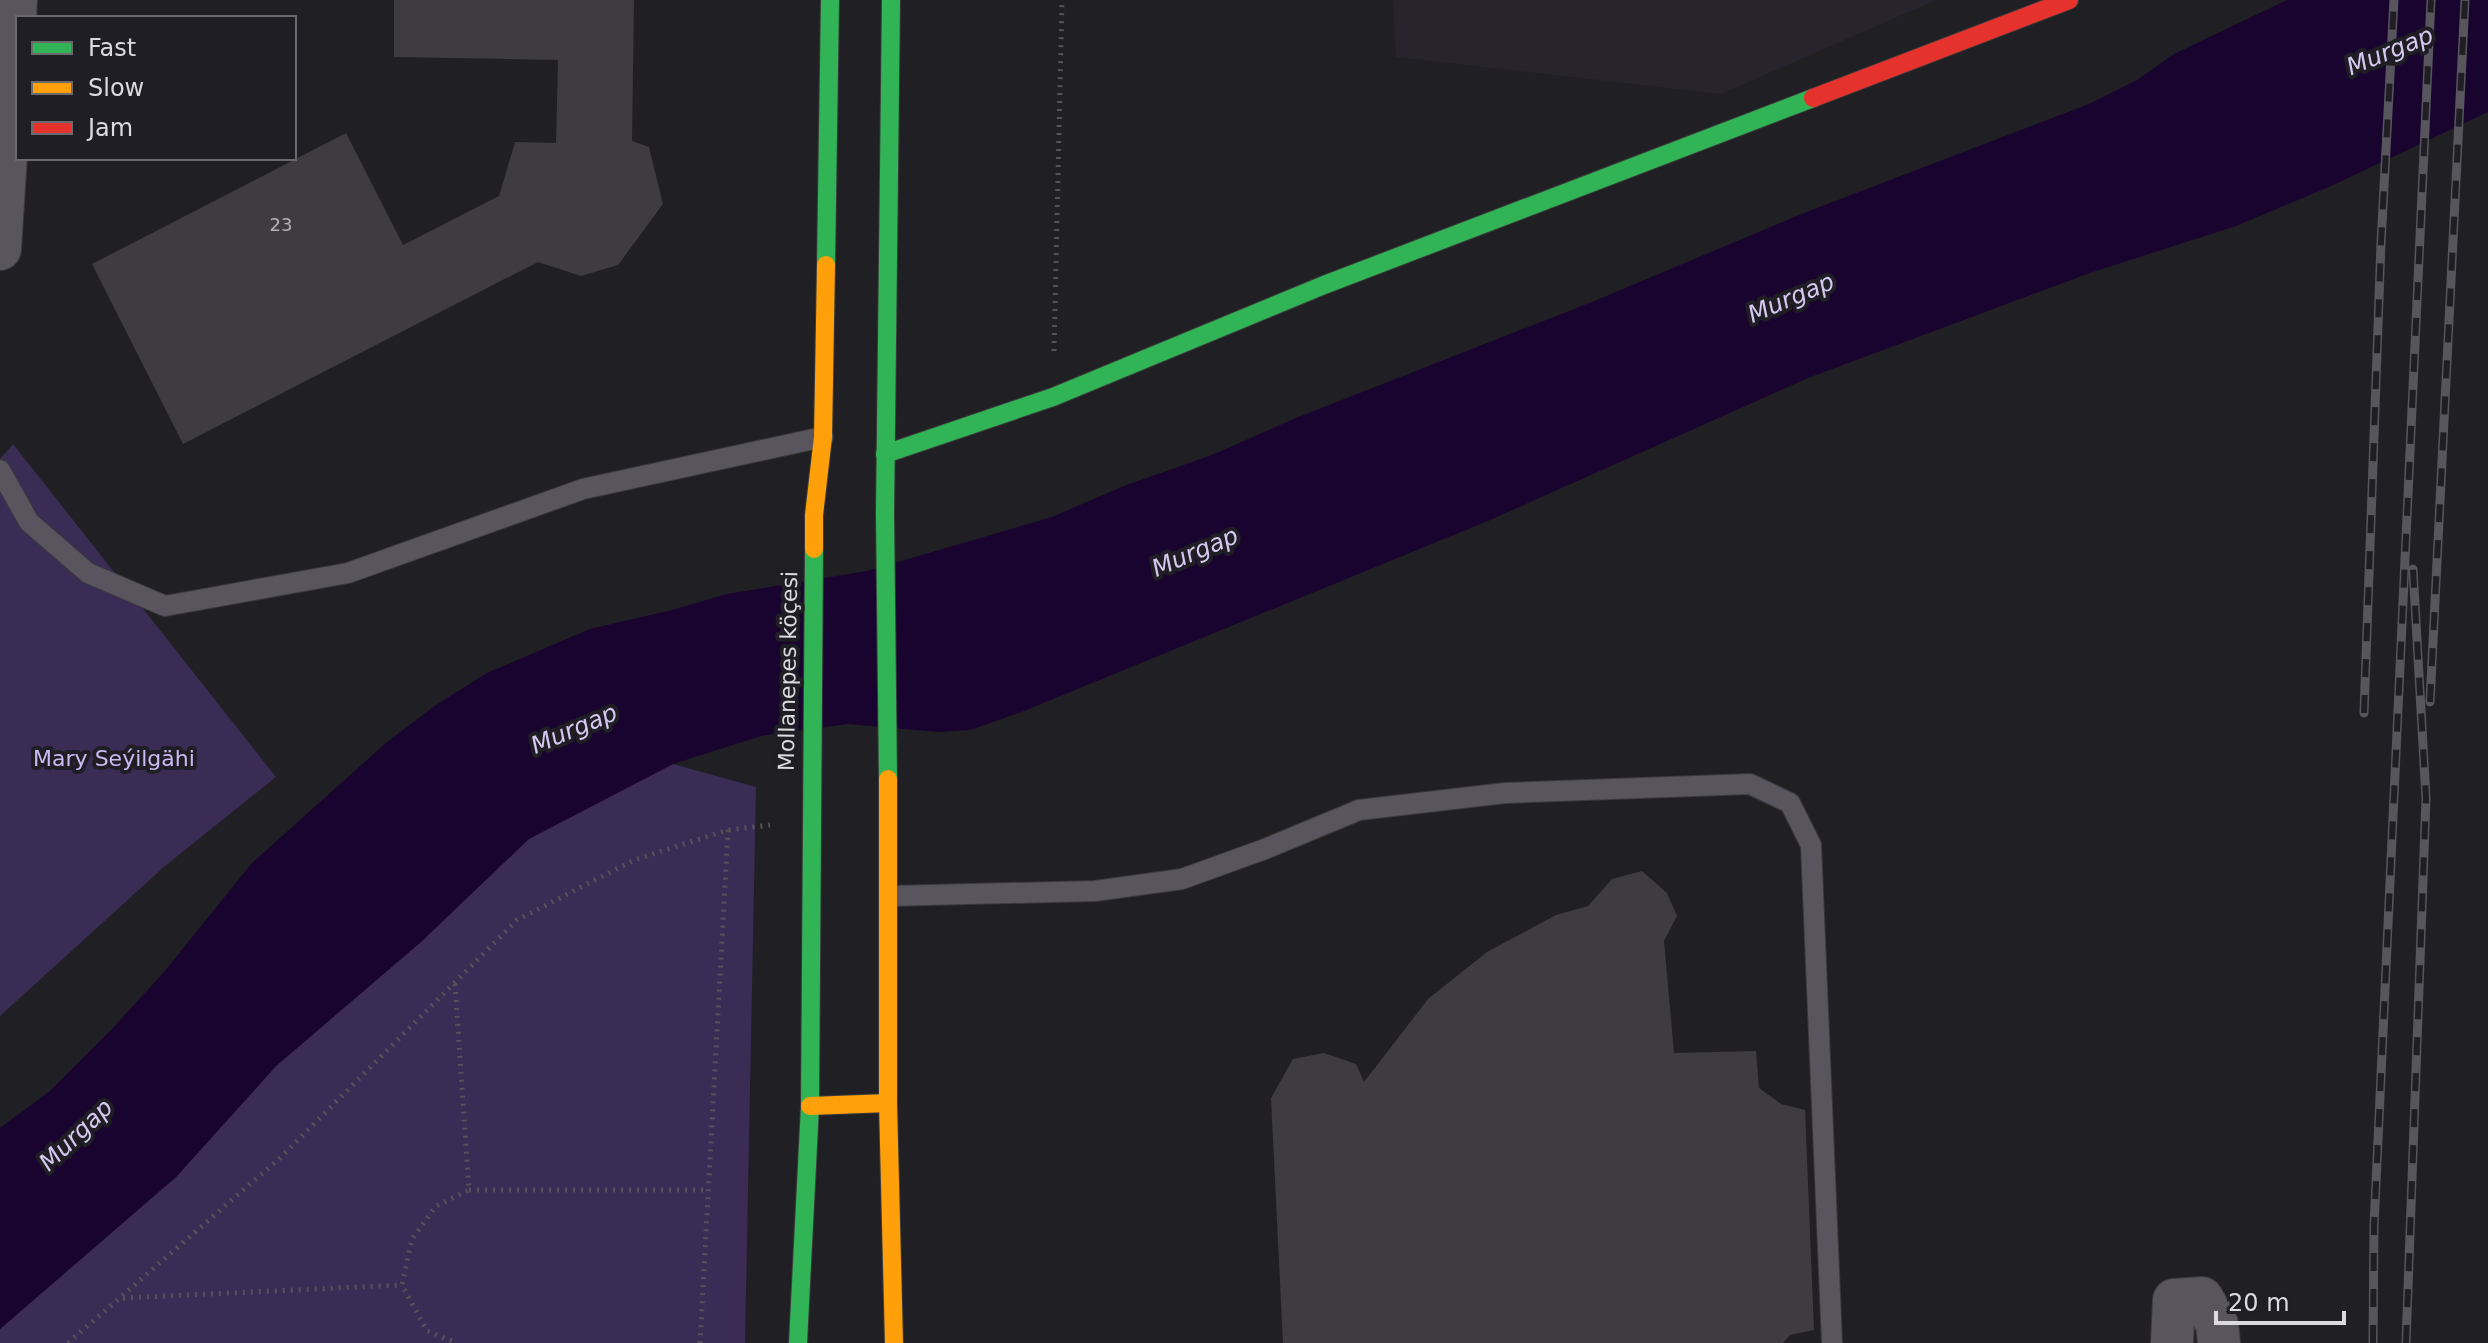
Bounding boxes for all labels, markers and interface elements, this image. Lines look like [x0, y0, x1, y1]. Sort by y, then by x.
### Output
legend [16, 16, 296, 160]
water label: Murgap [2343, 21, 2437, 81]
text: Fast [88, 34, 136, 62]
text: Slow [88, 74, 144, 102]
text: Jam [86, 114, 133, 142]
house number: 23 [270, 214, 292, 235]
water label: Murgap [1744, 267, 1838, 329]
water label: Murgap [1148, 521, 1242, 583]
street label: Mollanepes köçesi [774, 571, 802, 771]
water label: Murgap [527, 698, 621, 760]
park label: Mary Seýilgähi [33, 746, 195, 771]
water label: Murgap [34, 1093, 118, 1177]
scale bar [2216, 1275, 2344, 1325]
text: 20 m [2228, 1289, 2290, 1317]

